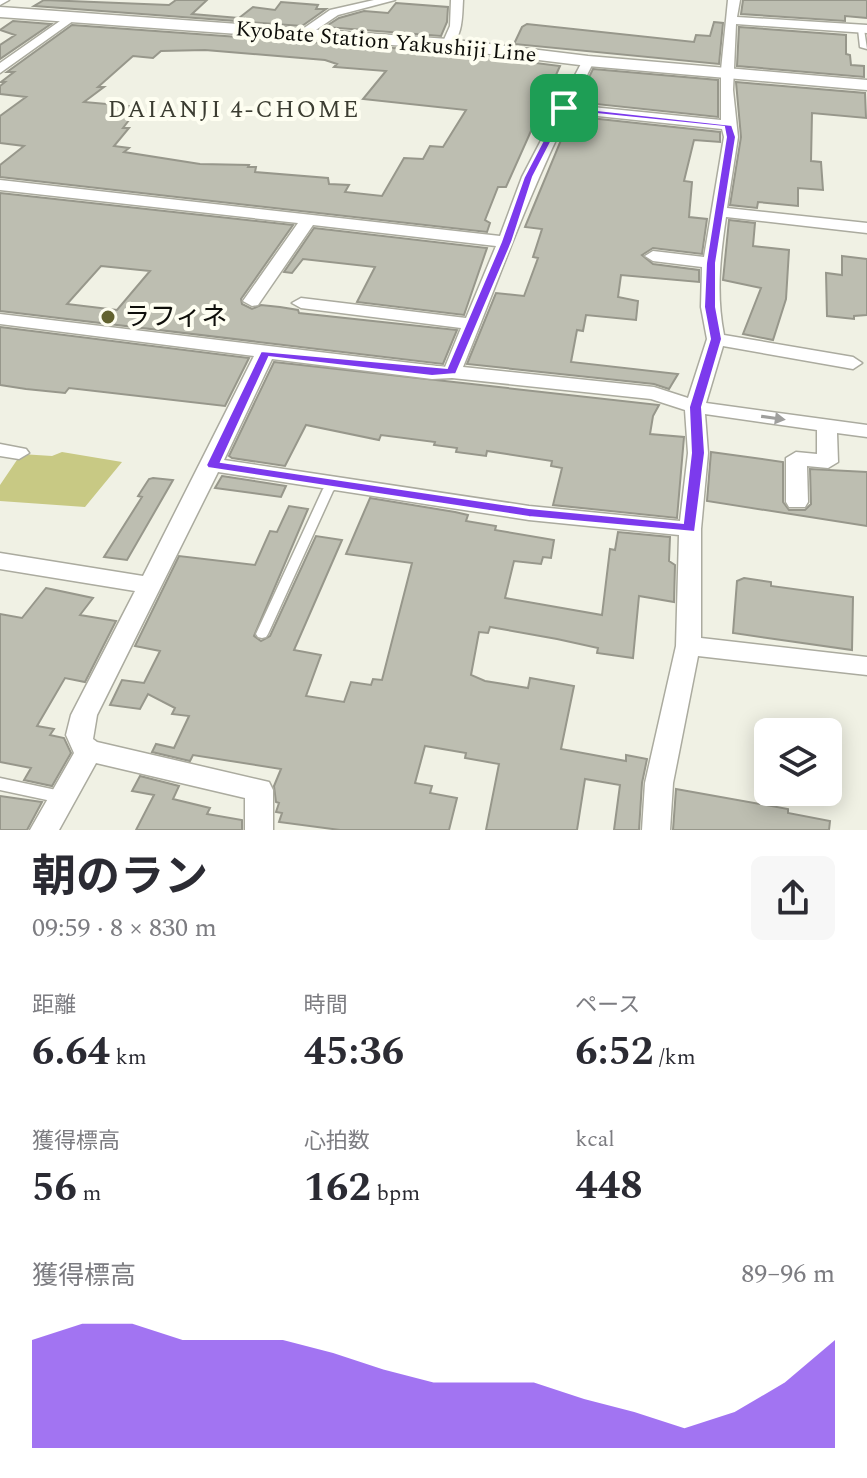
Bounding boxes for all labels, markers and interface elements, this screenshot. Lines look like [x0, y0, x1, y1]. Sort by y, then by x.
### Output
street label: Kyobate Station Yakushiji Line [234, 12, 538, 72]
pin [530, 74, 598, 142]
icon: arrive [542, 86, 586, 130]
district label: DAIANJI 4-CHOME [108, 92, 360, 128]
place label: ラフィネ [124, 297, 227, 337]
marker: ラフィネ [99, 308, 117, 326]
one-way arrow [761, 412, 786, 425]
map controls [754, 718, 842, 806]
button: layers [754, 718, 842, 806]
text: 朝のラン [32, 844, 208, 911]
button: share [751, 856, 835, 940]
text: 09:59 · 8 × 830 m [32, 908, 217, 948]
text: 距離 [32, 989, 76, 1022]
text: 時間 [304, 989, 348, 1022]
text: ペース [575, 989, 640, 1022]
text: 6.64 [32, 1022, 110, 1083]
text: 45:36 [304, 1022, 404, 1083]
text: 6:52 [575, 1022, 653, 1083]
text: km [110, 1041, 147, 1074]
text: /km [653, 1041, 696, 1074]
text: kcal [575, 1123, 615, 1156]
text: 獲得標高 [32, 1125, 120, 1158]
text: 心拍数 [304, 1125, 370, 1158]
text: 448 [575, 1156, 643, 1217]
text: 56 [32, 1158, 77, 1219]
text: 162 [304, 1158, 371, 1219]
text: m [77, 1177, 101, 1210]
text: bpm [371, 1177, 420, 1210]
text: 89–96 m [741, 1254, 835, 1294]
text: 獲得標高 [32, 1256, 136, 1296]

